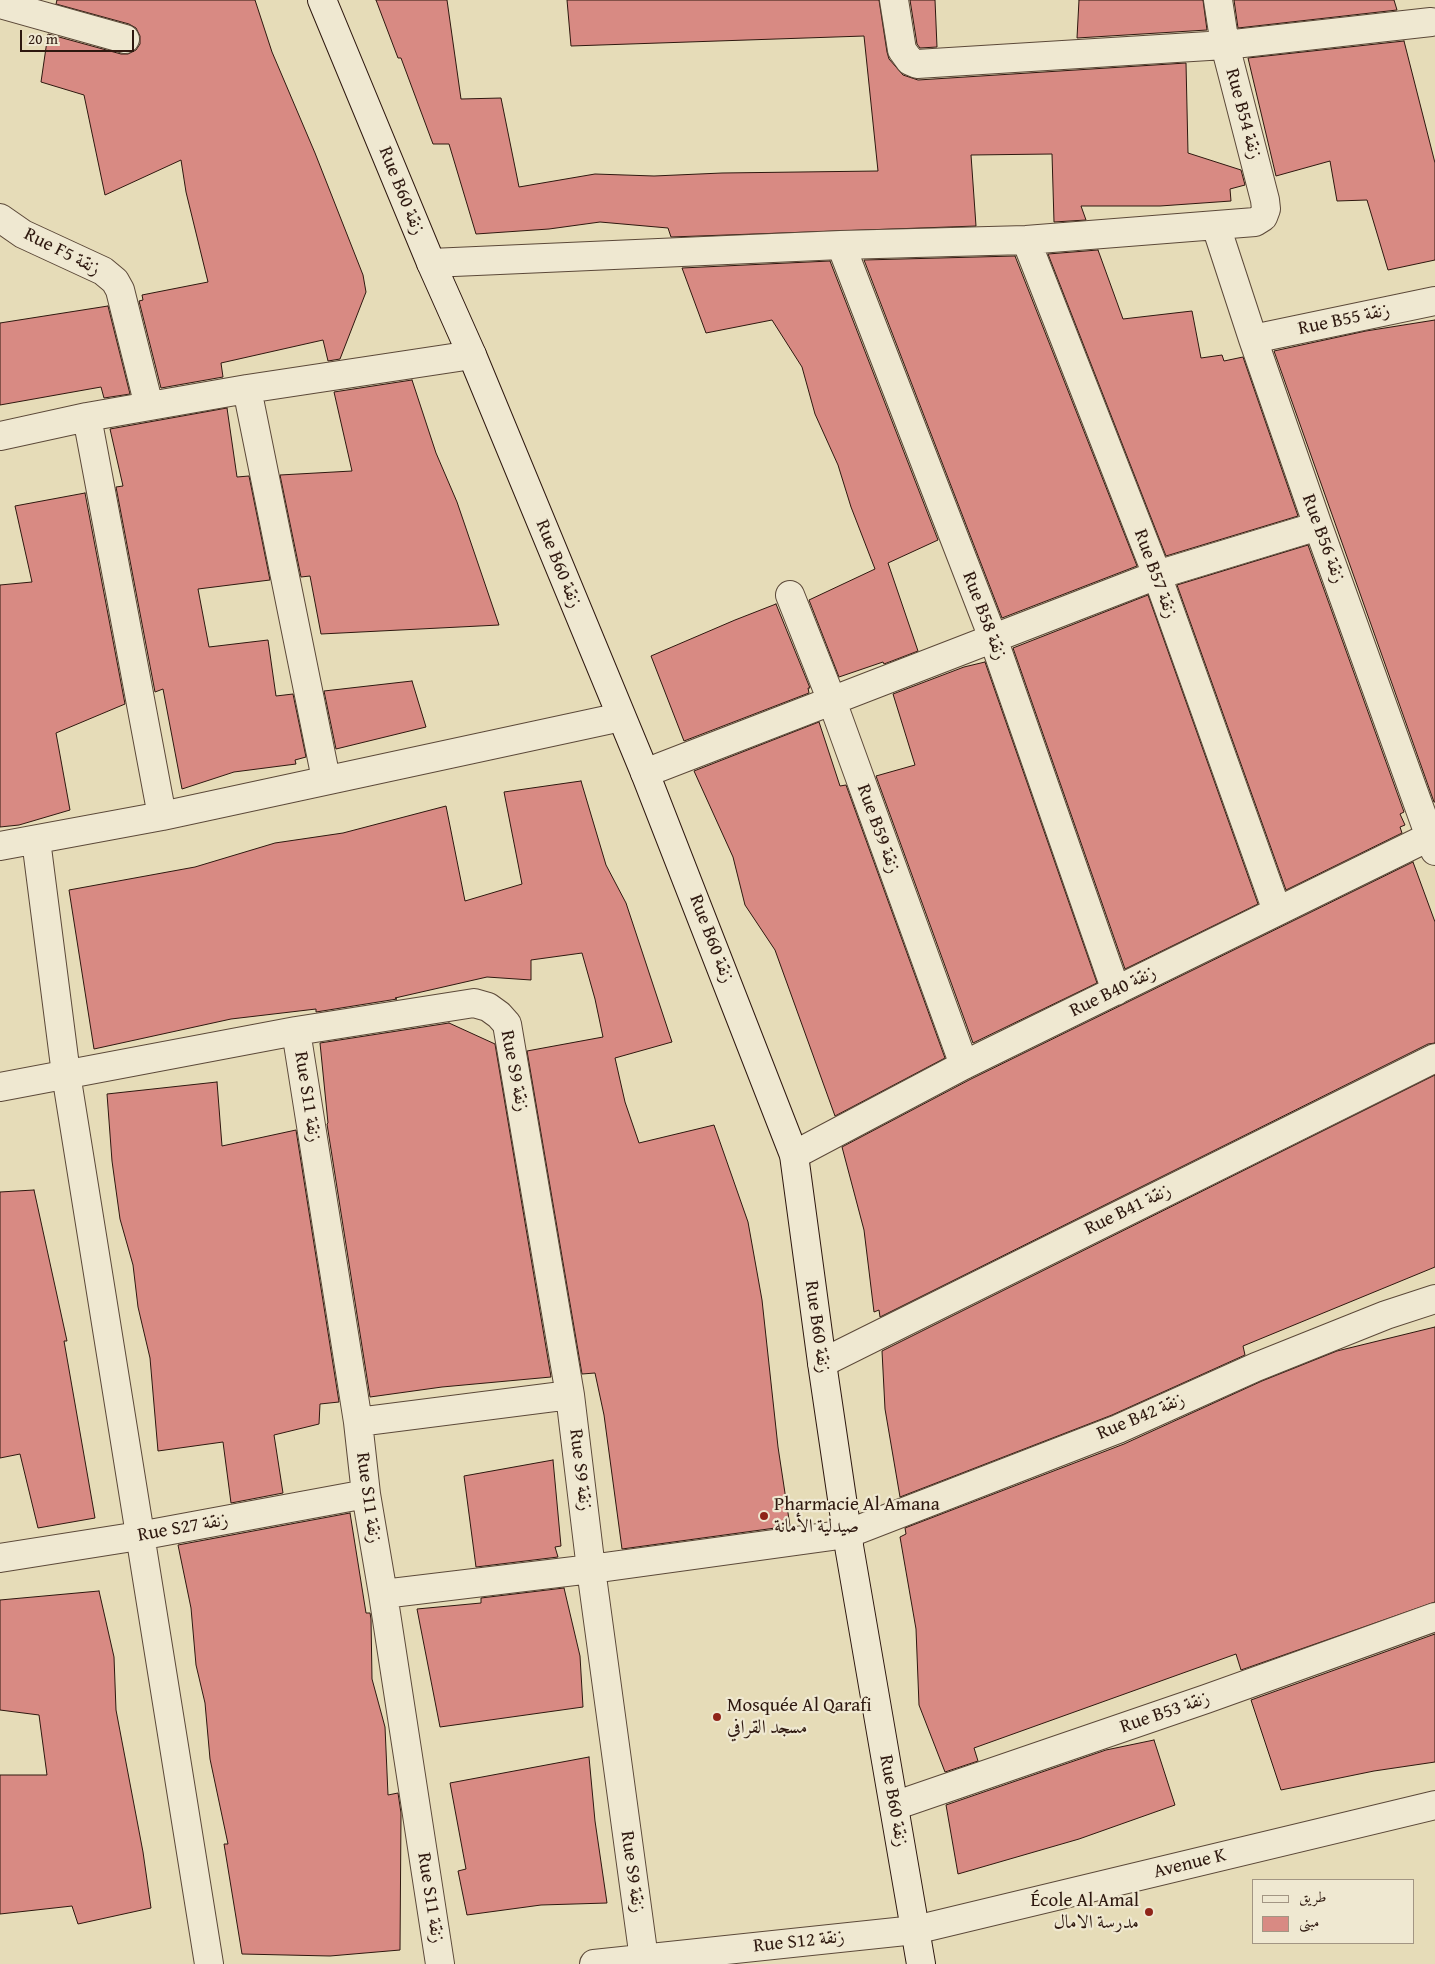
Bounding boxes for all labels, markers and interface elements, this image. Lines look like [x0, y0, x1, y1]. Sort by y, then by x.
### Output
scale bar [22, 20, 136, 52]
text: 20 m [28, 28, 58, 49]
street label: Rue B54 زنقة [1220, 66, 1266, 162]
street label: Rue B60 زنقة [373, 144, 429, 238]
street label: Rue F5 زنقة [20, 223, 104, 281]
street label: Rue B55 زنقة [1296, 299, 1392, 341]
street label: Rue B56 زنقة [1296, 491, 1350, 587]
street label: Rue B60 زنقة [530, 517, 586, 611]
street label: Rue B57 زنقة [1128, 526, 1182, 622]
street label: Rue B58 زنقة [957, 568, 1011, 664]
street label: Rue B59 زنقة [851, 781, 905, 877]
street label: Rue B60 زنقة [684, 891, 738, 987]
street label: Rue B40 زنقة [1066, 961, 1160, 1023]
street label: Rue S9 زنقة [495, 1028, 533, 1114]
street label: Rue S11 زنقة [289, 1050, 325, 1144]
street label: Rue B41 زنقة [1081, 1179, 1175, 1241]
street label: Rue B60 زنقة [799, 1279, 835, 1375]
street label: Rue B42 زنقة [1094, 1388, 1188, 1446]
street label: Rue S9 زنقة [564, 1428, 596, 1512]
street label: Rue S11 زنقة [350, 1451, 386, 1545]
place label: Pharmacie Al Amana صيدلية الأمانة [774, 1494, 940, 1538]
street label: Rue S27 زنقة [136, 1509, 230, 1547]
marker: Pharmacie Al Amana صيدلية الأمانة [758, 1510, 770, 1522]
street label: Rue B53 زنقة [1117, 1687, 1213, 1739]
place label: Mosquée Al Qarafi مسجد القرافي [727, 1695, 872, 1739]
marker: Mosquée Al Qarafi مسجد القرافي [711, 1711, 723, 1723]
street label: Rue B60 زنقة [874, 1753, 912, 1849]
street label: Rue S9 زنقة [615, 1830, 649, 1914]
street label: Avenue K [1151, 1844, 1229, 1884]
street label: Rue S11 زنقة [412, 1851, 448, 1945]
legend [1252, 1879, 1415, 1944]
text: طريق [1299, 1886, 1326, 1907]
place label: École Al Amal مدرسة الامال [1030, 1890, 1139, 1934]
marker: École Al Amal مدرسة الامال [1143, 1906, 1155, 1918]
text: مبنى [1299, 1911, 1319, 1932]
street label: Rue S12 زنقة [752, 1926, 846, 1958]

